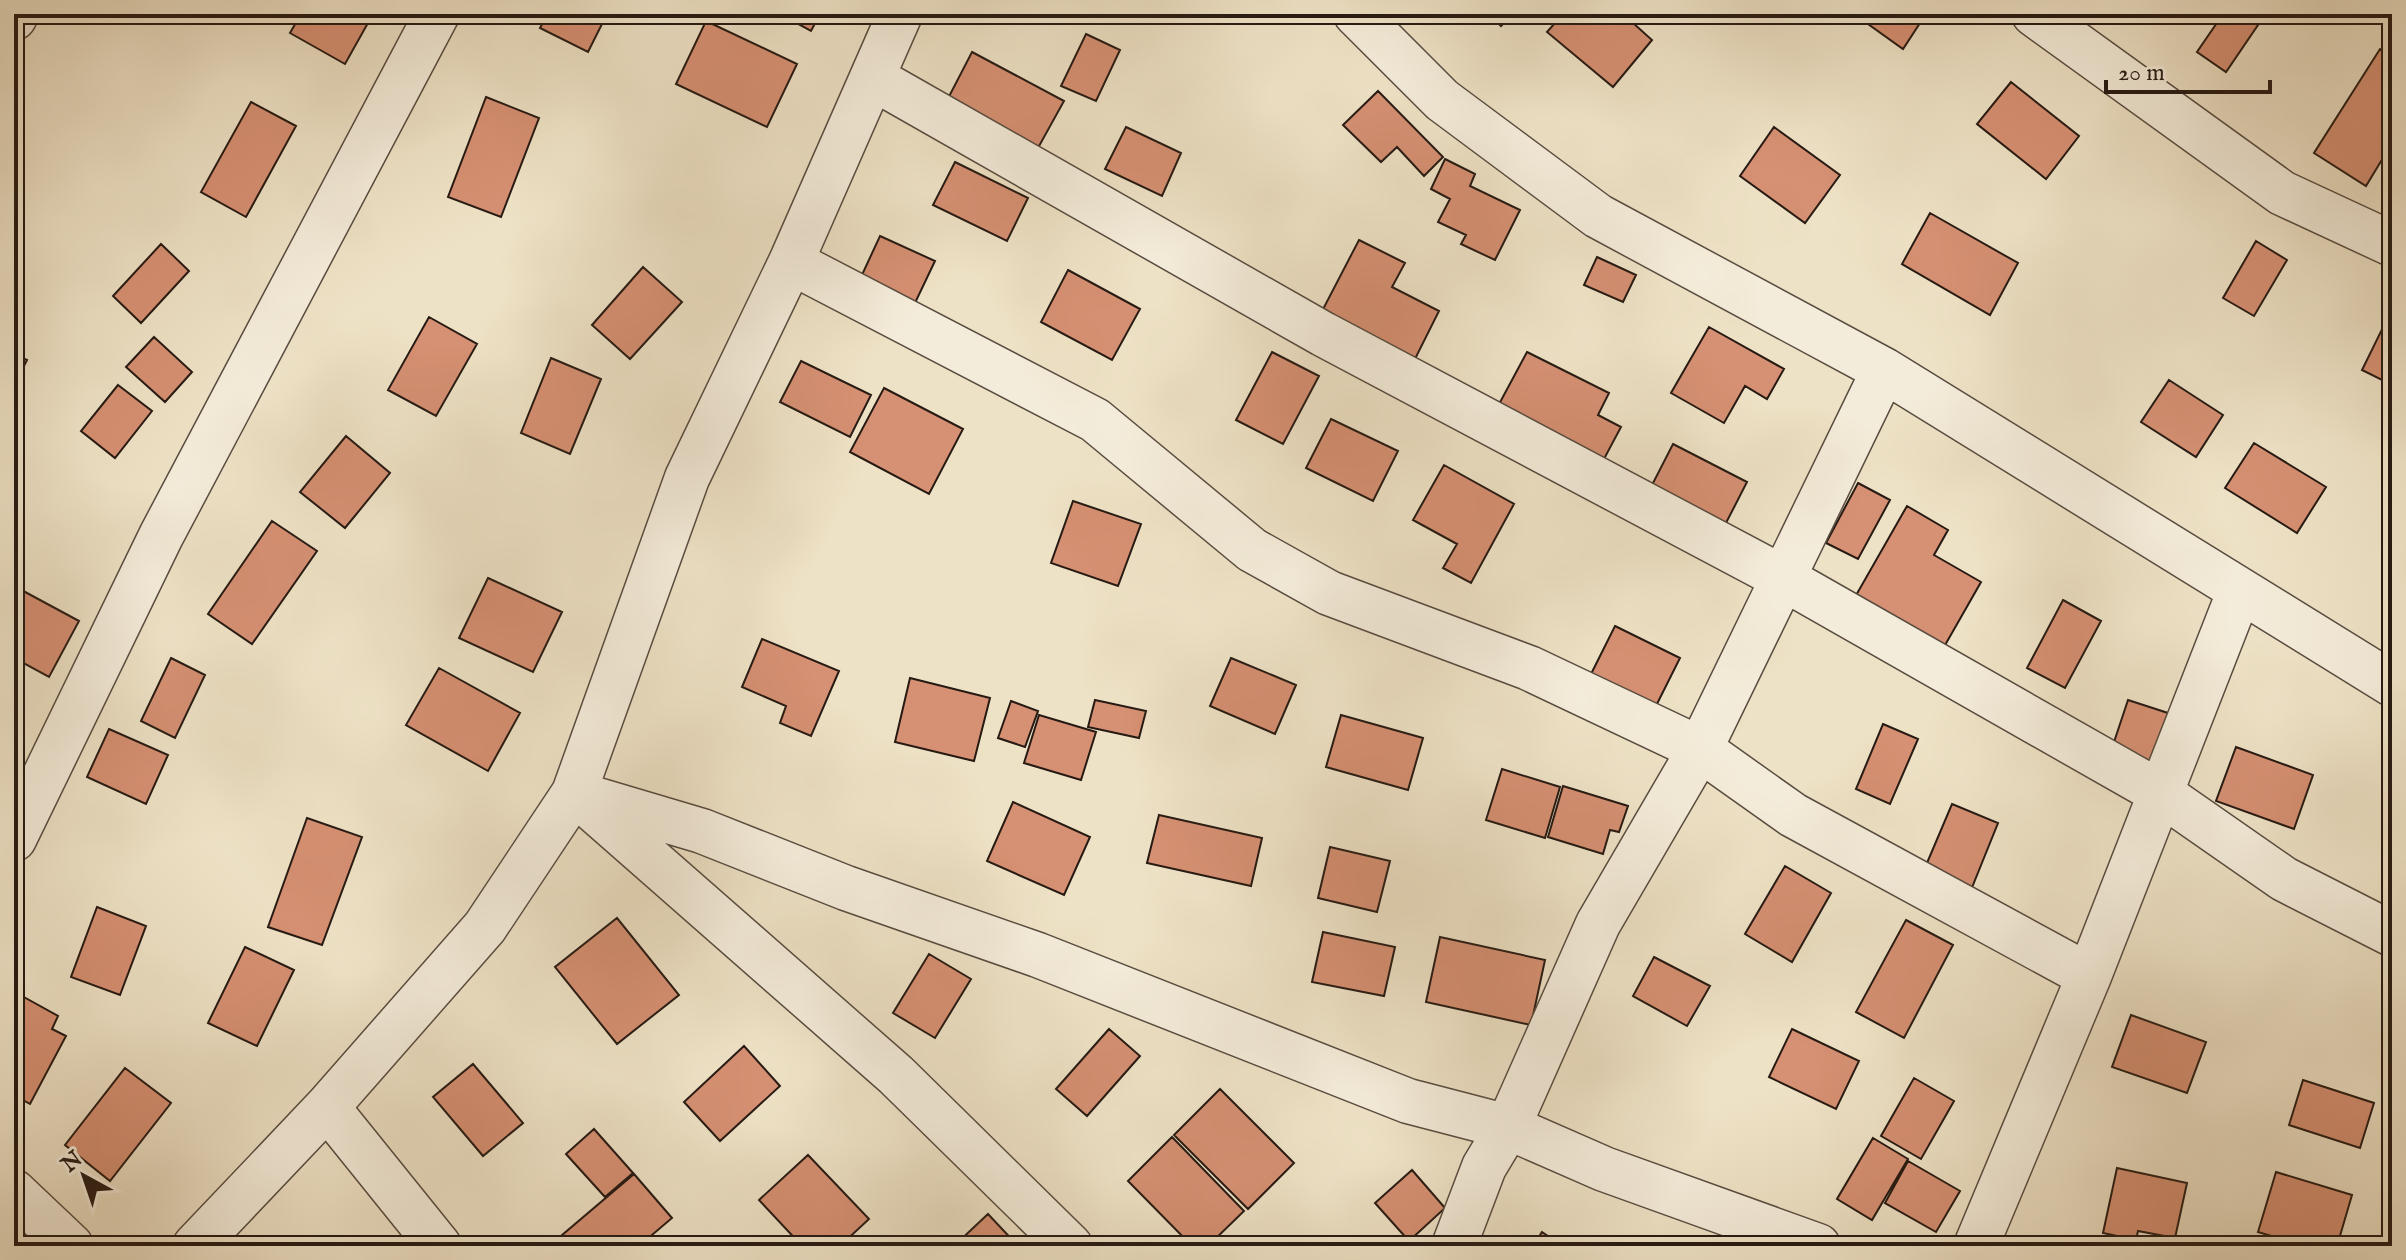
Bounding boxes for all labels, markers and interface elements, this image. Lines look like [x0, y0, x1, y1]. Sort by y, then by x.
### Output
scale bar [2106, 44, 2270, 94]
text: 20 m [2118, 58, 2165, 89]
north arrow [44, 1136, 124, 1216]
text: N [55, 1145, 89, 1180]

